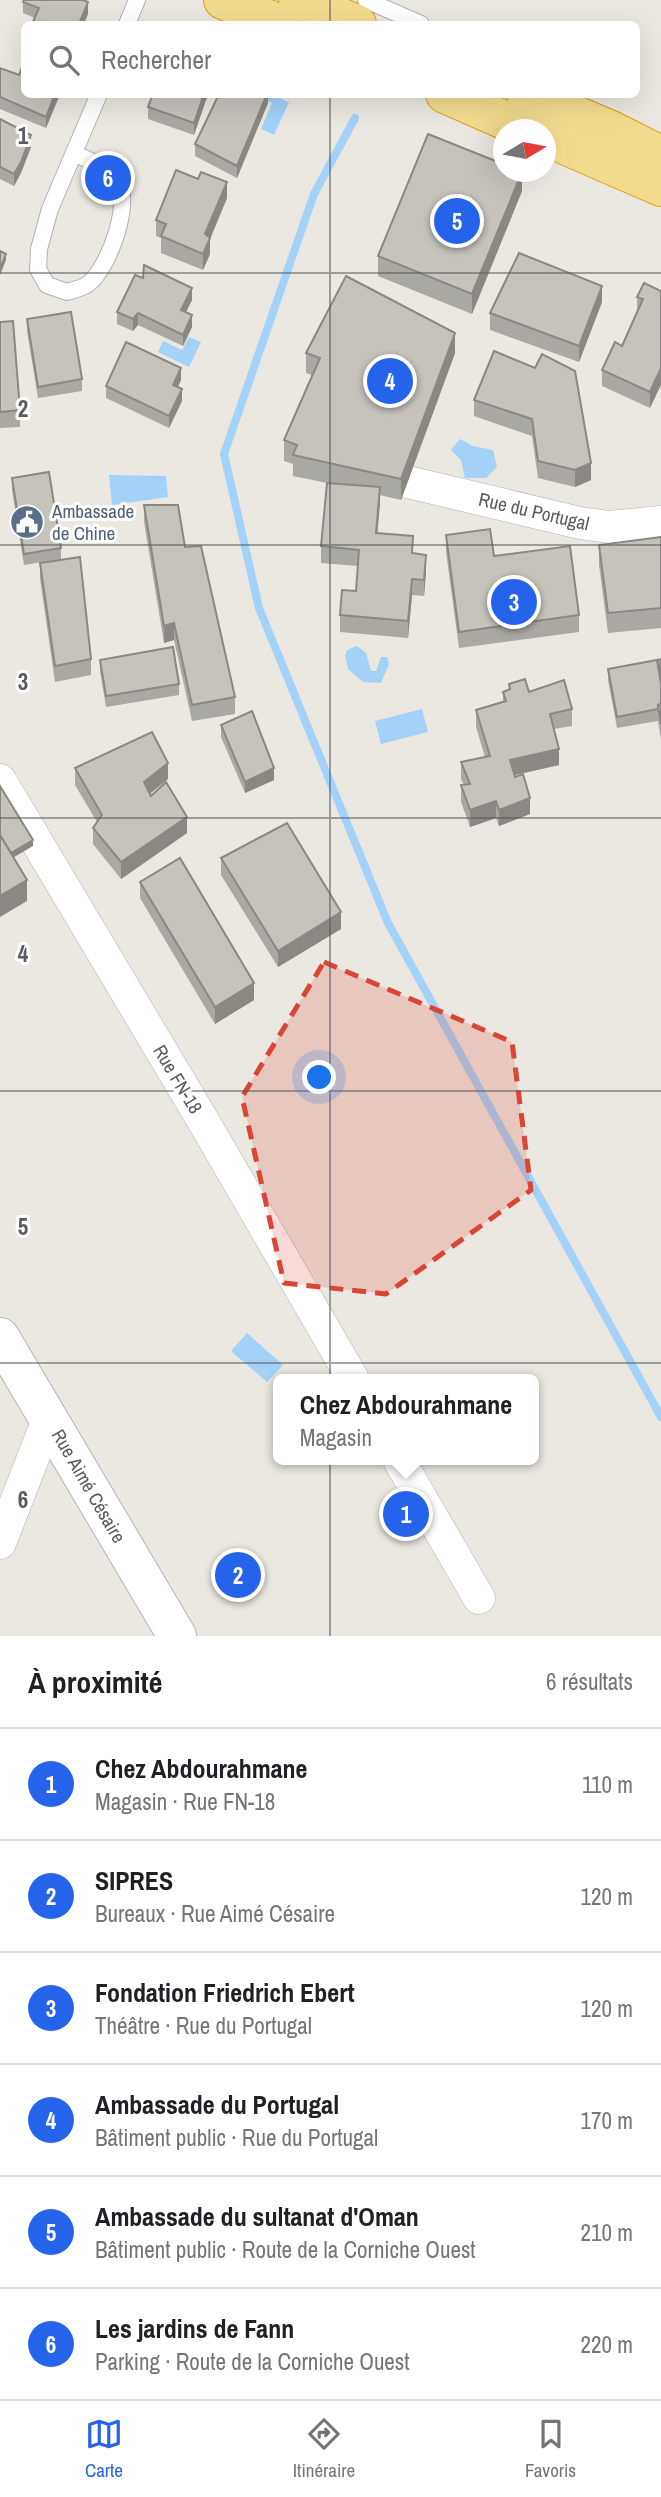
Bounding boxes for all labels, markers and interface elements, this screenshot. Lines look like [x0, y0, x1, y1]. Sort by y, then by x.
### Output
search box [21, 21, 640, 98]
icon: search [45, 41, 83, 79]
text: Rechercher [101, 42, 211, 77]
north arrow [493, 119, 556, 182]
text: 1 [18, 120, 29, 151]
pin: 6 [85, 152, 131, 204]
pin: 5 [434, 195, 480, 247]
pin: 4 [367, 355, 413, 407]
text: 2 [18, 393, 28, 424]
street label: Rue du Portugal [476, 486, 592, 536]
place label: Ambassade de Chine [51, 498, 134, 546]
public building icon: Ambassade de Chine [8, 503, 46, 541]
pin: 3 [491, 576, 537, 628]
text: 3 [18, 666, 28, 697]
text: 4 [18, 938, 29, 969]
street label: Rue FN-18 [147, 1040, 209, 1118]
your location [302, 1060, 336, 1094]
text: 5 [18, 1211, 28, 1242]
popup [273, 1374, 539, 1465]
text: Chez Abdourahmane [300, 1387, 512, 1422]
text: Magasin [300, 1422, 372, 1453]
street label: Rue Aimé Césaire [46, 1424, 132, 1548]
text: 6 [18, 1484, 28, 1515]
pin: 1 [383, 1488, 429, 1540]
pin: 2 [215, 1549, 261, 1601]
text: À proximité [28, 1662, 162, 1702]
text: 6 résultats [546, 1666, 633, 1697]
text: Chez Abdourahmane [95, 1751, 307, 1786]
text: 1 [46, 1769, 56, 1800]
text: 110 m [582, 1769, 633, 1800]
text: Magasin · Rue FN-18 [95, 1786, 275, 1817]
text: SIPRES [95, 1863, 173, 1898]
text: 2 [46, 1881, 56, 1912]
text: 120 m [581, 1881, 633, 1912]
text: Bureaux · Rue Aimé Césaire [95, 1898, 335, 1929]
text: Fondation Friedrich Ebert [95, 1975, 355, 2010]
text: 3 [46, 1993, 56, 2024]
text: 120 m [581, 1993, 633, 2024]
text: Théâtre · Rue du Portugal [95, 2010, 312, 2041]
text: Ambassade du Portugal [95, 2087, 339, 2122]
text: 4 [46, 2105, 56, 2136]
text: 170 m [581, 2105, 633, 2136]
text: Bâtiment public · Rue du Portugal [95, 2122, 378, 2153]
text: Ambassade du sultanat d'Oman [95, 2199, 419, 2234]
text: 5 [46, 2217, 56, 2248]
text: 210 m [581, 2217, 633, 2248]
text: Bâtiment public · Route de la Corniche Ouest [95, 2234, 476, 2265]
text: Les jardins de Fann [95, 2311, 294, 2346]
text: 6 [46, 2329, 56, 2360]
text: 220 m [581, 2329, 633, 2360]
text: Parking · Route de la Corniche Ouest [95, 2346, 410, 2377]
tab: Carte [85, 2415, 123, 2483]
tab: Itinéraire [293, 2415, 355, 2483]
tab: Favoris [525, 2415, 576, 2483]

